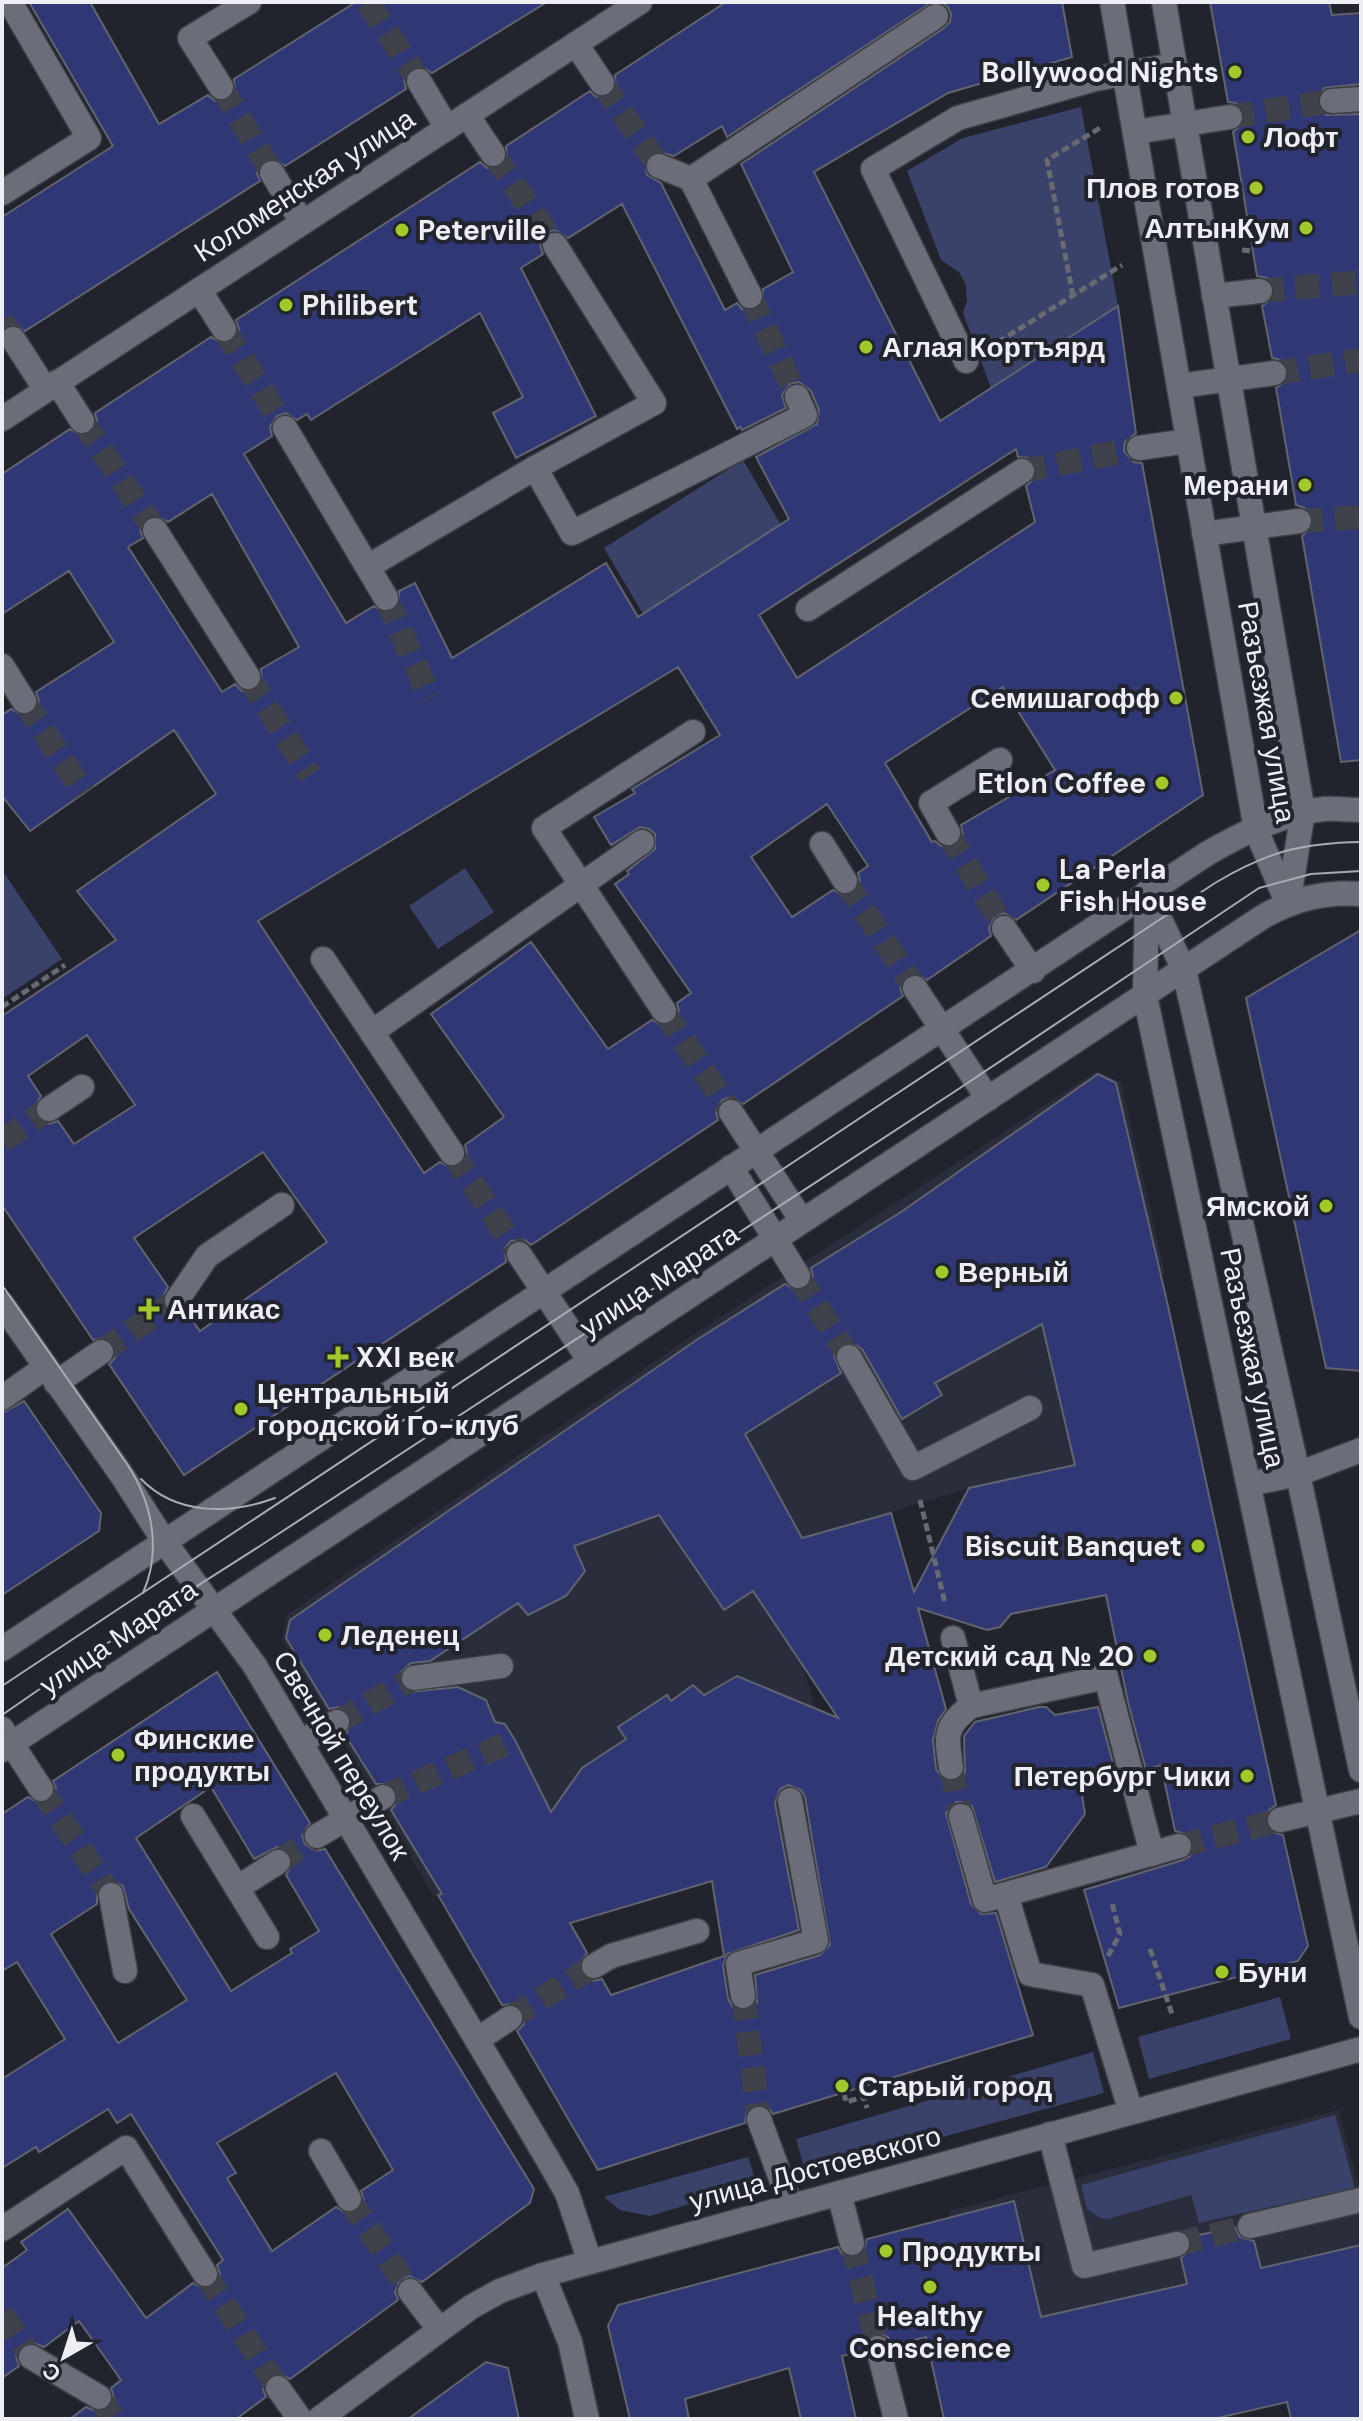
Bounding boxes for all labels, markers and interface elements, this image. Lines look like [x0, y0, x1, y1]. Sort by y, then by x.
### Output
place label: Bollywood Nights [982, 54, 1219, 91]
marker: Bollywood Nights [1226, 63, 1244, 81]
street label: Коломенская улица [187, 100, 422, 271]
place label: Лофт [1264, 119, 1339, 156]
marker: Лофт [1239, 128, 1257, 146]
place label: Плов готов [1086, 170, 1240, 207]
marker: Плов готов [1247, 179, 1265, 197]
place label: АлтынКум [1144, 210, 1290, 247]
place label: Peterville [418, 212, 547, 249]
marker: АлтынКум [1297, 219, 1315, 237]
marker: Peterville [393, 221, 411, 239]
place label: Philibert [302, 287, 418, 324]
marker: Philibert [277, 296, 295, 314]
place label: Аглая Кортъярд [882, 329, 1105, 366]
marker: Аглая Кортъярд [857, 338, 875, 356]
place label: Мерани [1183, 467, 1289, 504]
marker: Мерани [1296, 476, 1314, 494]
street label: Разъезжая улица [1229, 598, 1304, 826]
place label: Семишагофф [970, 680, 1160, 717]
marker: Семишагофф [1167, 689, 1185, 707]
place label: Etlon Coffee [977, 765, 1146, 802]
marker: Etlon Coffee [1153, 774, 1171, 792]
place label: La Perla Fish House [1059, 851, 1207, 920]
marker: La Perla Fish House [1034, 876, 1052, 894]
place label: Ямской [1206, 1188, 1310, 1225]
marker: Ямской [1317, 1197, 1335, 1215]
street label: улица Марата [573, 1215, 746, 1346]
street label: Разъезжая улица [1211, 1244, 1294, 1472]
place label: Верный [958, 1254, 1069, 1291]
marker: Верный [933, 1263, 951, 1281]
place label: Антикас [167, 1291, 280, 1328]
marker: Антикас [138, 1298, 160, 1320]
place label: XXI век [356, 1339, 455, 1376]
marker: XXI век [327, 1346, 349, 1368]
place label: Центральный городской Го-клуб [257, 1375, 519, 1444]
marker: Центральный городской Го-клуб [232, 1400, 250, 1418]
place label: Biscuit Banquet [965, 1528, 1182, 1565]
marker: Biscuit Banquet [1189, 1537, 1207, 1555]
street label: улица Марата [32, 1571, 205, 1704]
place label: Леденец [341, 1617, 459, 1654]
marker: Леденец [316, 1626, 334, 1644]
place label: Детский сад № 20 [885, 1638, 1134, 1675]
street label: Свечной переулок [265, 1644, 419, 1867]
marker: Детский сад № 20 [1141, 1647, 1159, 1665]
place label: Финские продукты [134, 1721, 270, 1790]
marker: Финские продукты [109, 1746, 127, 1764]
place label: Петербург Чики [1014, 1758, 1231, 1795]
marker: Петербург Чики [1238, 1767, 1256, 1785]
place label: Буни [1238, 1954, 1307, 1991]
marker: Буни [1213, 1963, 1231, 1981]
place label: Старый город [858, 2068, 1053, 2105]
marker: Старый город [833, 2077, 851, 2095]
street label: улица Достоевского [685, 2117, 945, 2220]
place label: Продукты [902, 2233, 1041, 2270]
marker: Продукты [877, 2242, 895, 2260]
marker: Healthy Conscience [921, 2278, 939, 2296]
place label: Healthy Conscience [849, 2298, 1011, 2367]
north arrow [24, 2317, 104, 2397]
text: С [36, 2356, 67, 2388]

